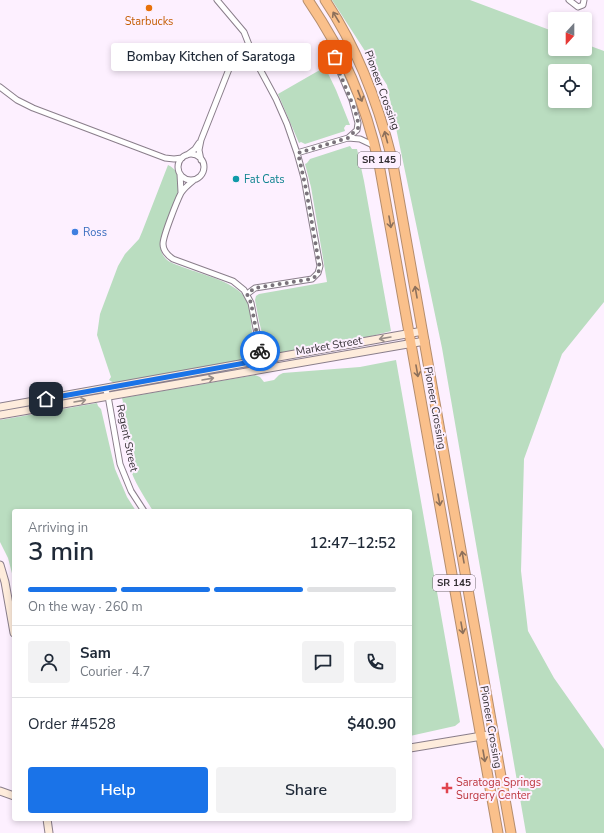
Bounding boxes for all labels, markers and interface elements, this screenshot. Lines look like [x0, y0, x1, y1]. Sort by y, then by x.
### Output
marker: Starbucks [144, 3, 154, 13]
one-way arrow [332, 11, 340, 23]
north arrow [548, 12, 592, 56]
map controls [548, 12, 592, 108]
place label: Starbucks [125, 14, 173, 29]
pin [318, 40, 352, 74]
callout: Bombay Kitchen of Saratoga [111, 43, 311, 71]
icon: bag [324, 46, 346, 68]
text: Bombay Kitchen of Saratoga [127, 48, 295, 66]
street label: Pioneer Crossing [361, 48, 403, 132]
button: locate [548, 64, 592, 108]
one-way arrow [356, 89, 364, 101]
one-way arrow [382, 131, 389, 144]
road number: SR 145 [358, 152, 400, 168]
place label: Fat Cats [244, 172, 285, 187]
marker: Fat Cats [231, 174, 241, 184]
one-way arrow [387, 215, 395, 228]
place label: Ross [83, 225, 107, 240]
marker: Ross [70, 227, 80, 237]
one-way arrow [412, 286, 420, 299]
courier [240, 331, 280, 371]
street label: Market Street [295, 333, 363, 359]
one-way arrow [378, 334, 391, 342]
icon: bike [249, 340, 271, 362]
one-way arrow [413, 365, 421, 378]
street label: Pioneer Crossing [420, 366, 450, 450]
one-way arrow [201, 374, 214, 382]
pin [29, 382, 63, 416]
icon: home [35, 388, 57, 410]
one-way arrow [73, 397, 86, 405]
street label: Regent Street [113, 403, 141, 473]
one-way arrow [435, 493, 443, 506]
text: Arriving in [28, 519, 88, 537]
text: 12:47–12:52 [309, 533, 396, 553]
text: 3 min [28, 534, 94, 569]
one-way arrow [459, 551, 467, 564]
road number: SR 145 [433, 575, 475, 591]
text: On the way · 260 m [28, 598, 143, 616]
one-way arrow [458, 621, 466, 634]
button: person [28, 641, 70, 683]
button: chat [302, 641, 344, 683]
button: phone [354, 641, 396, 683]
text: Sam [80, 643, 111, 663]
text: Courier · 4.7 [80, 663, 150, 681]
street label: Pioneer Crossing [476, 685, 506, 769]
text: Order #4528 [28, 714, 116, 734]
text: $40.90 [347, 714, 396, 734]
one-way arrow [481, 749, 489, 762]
button: Help [28, 767, 208, 813]
button: Share [216, 767, 396, 813]
place label: Saratoga Springs Surgery Center [456, 775, 541, 803]
marker: Saratoga Springs Surgery Center [441, 782, 453, 794]

